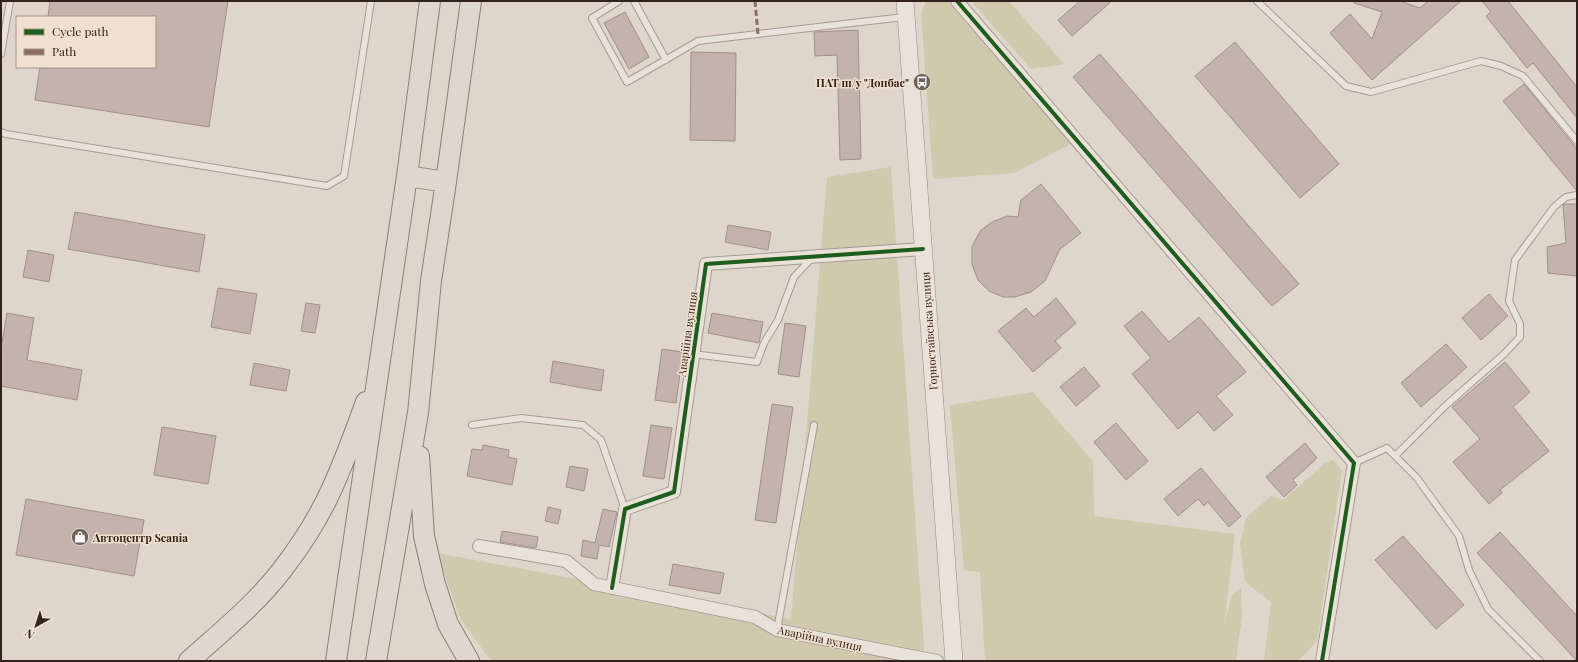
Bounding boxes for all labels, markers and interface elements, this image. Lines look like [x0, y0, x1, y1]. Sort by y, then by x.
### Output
legend [16, 16, 156, 68]
text: Cycle path [52, 23, 109, 39]
text: Path [52, 43, 76, 59]
bus stop icon: ПАТ ш/у "Донбас" [912, 72, 932, 92]
place label: ПАТ ш/у "Донбас" [816, 75, 909, 90]
street label: Горностаївська вулиця [917, 271, 941, 390]
street label: Аварійна вулиця [673, 290, 700, 379]
shop icon: Автоцентр Scania [70, 527, 90, 547]
place label: Автоцентр Scania [92, 530, 188, 545]
north arrow [16, 606, 56, 646]
street label: Аварійна вулиця [775, 622, 864, 654]
text: N [22, 626, 37, 642]

